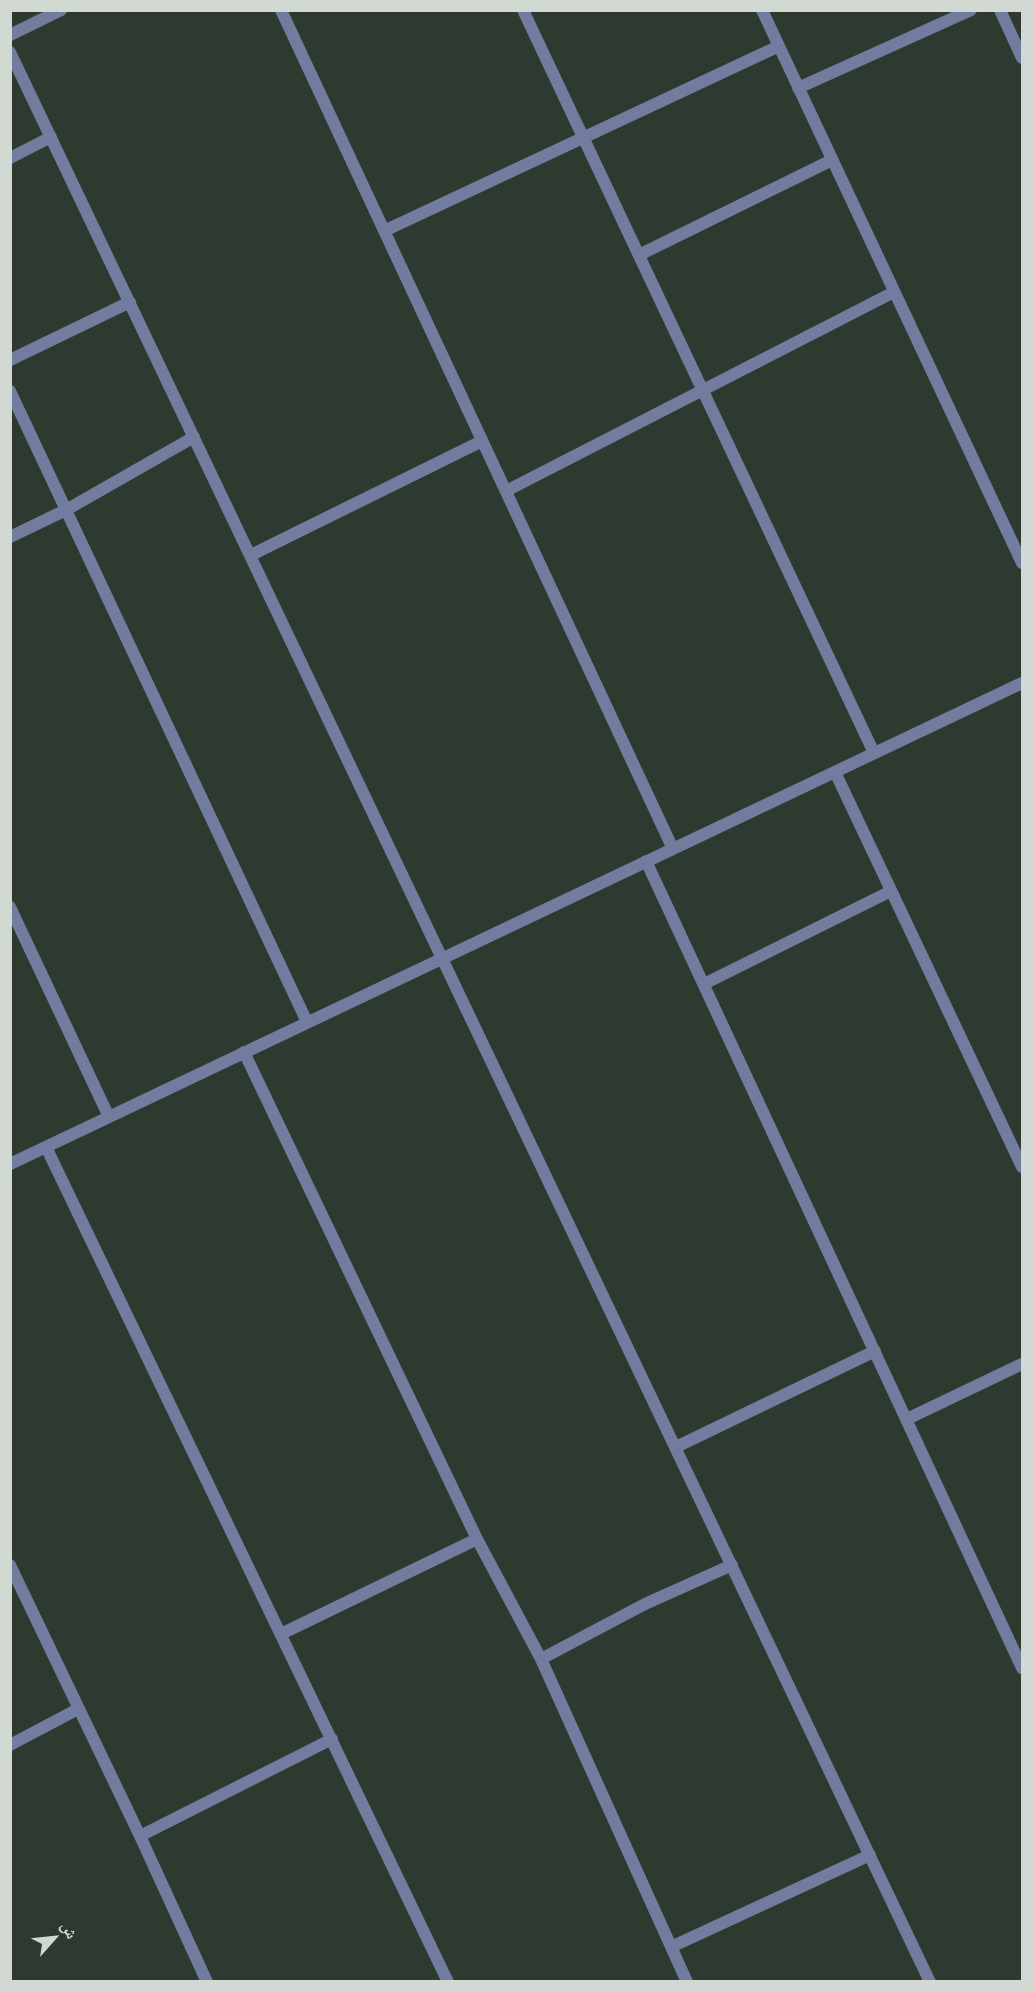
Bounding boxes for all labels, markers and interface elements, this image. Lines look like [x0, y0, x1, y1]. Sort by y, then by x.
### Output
north arrow [24, 1908, 84, 1968]
text: ش [57, 1917, 84, 1942]

